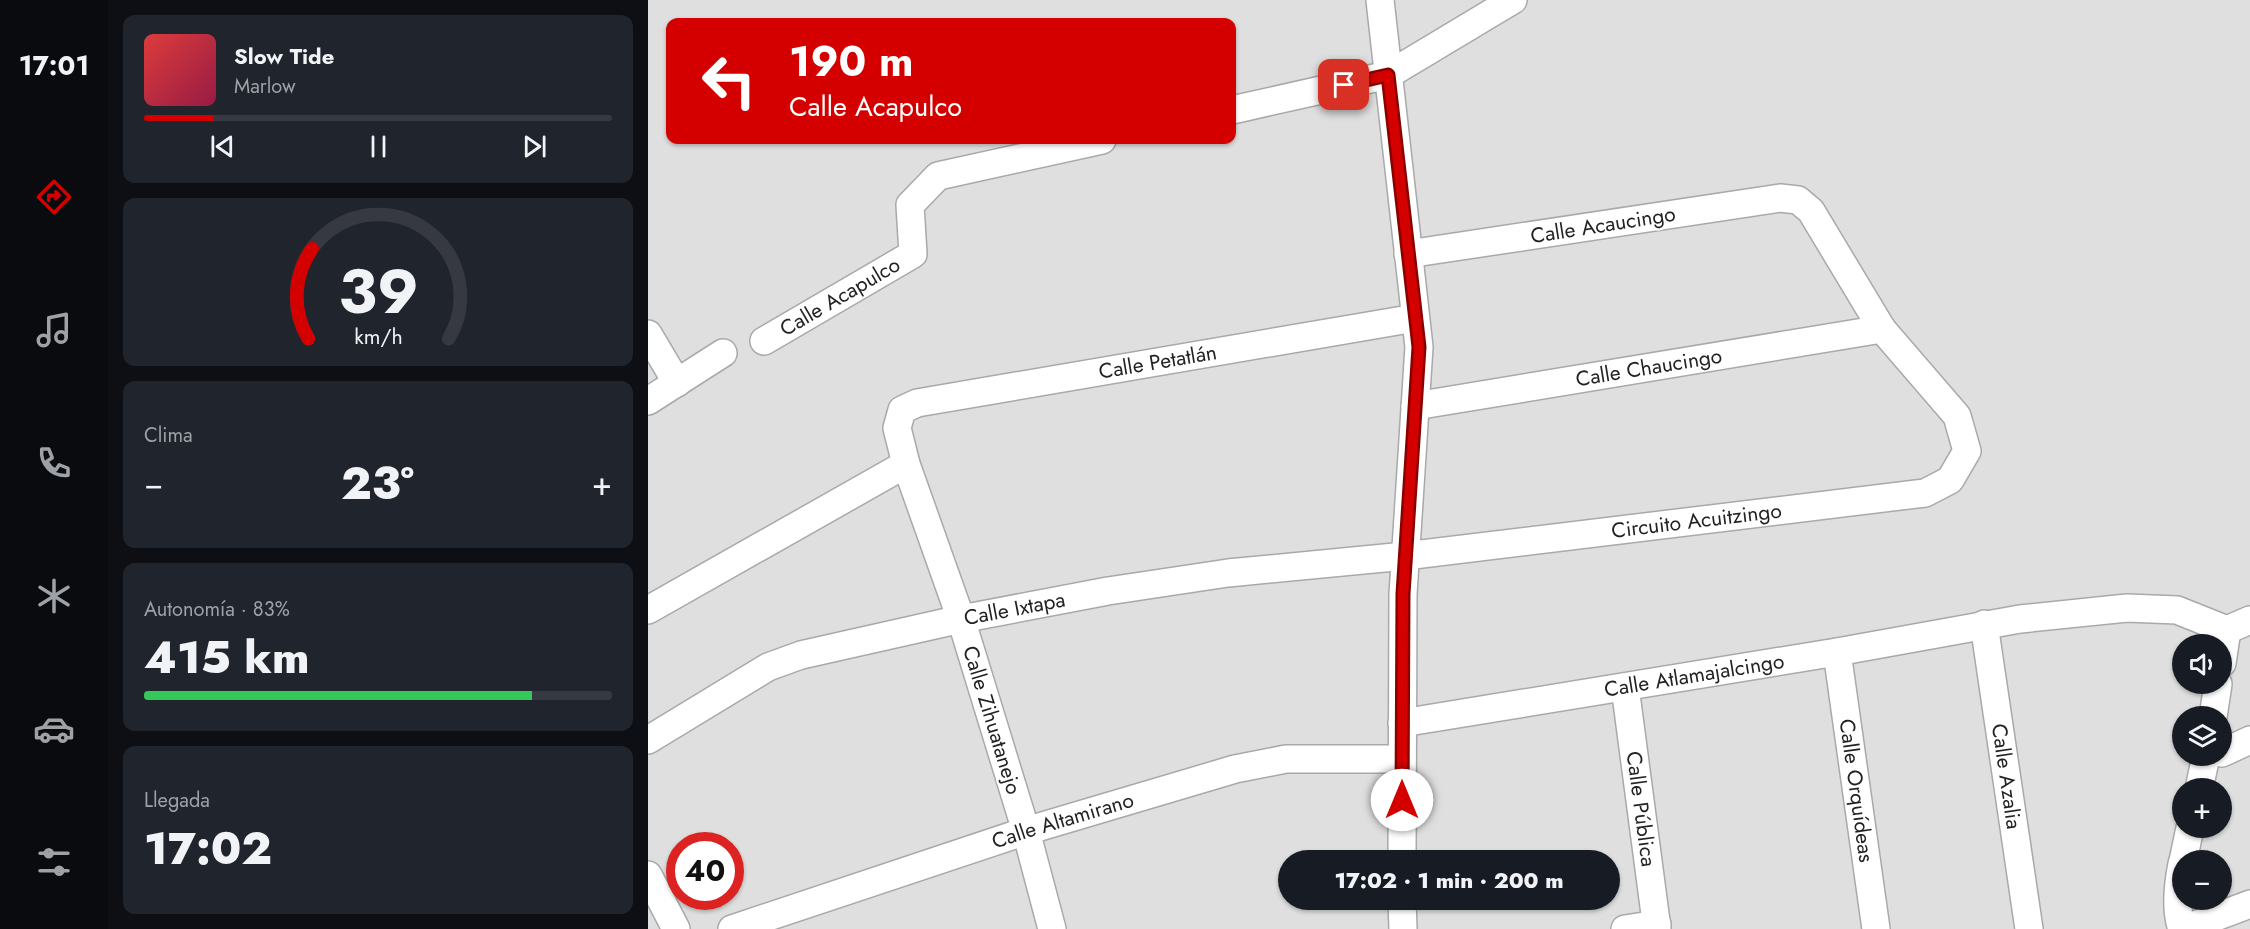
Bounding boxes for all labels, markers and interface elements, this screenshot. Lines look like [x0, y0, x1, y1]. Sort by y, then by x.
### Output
text: 190 m [789, 31, 913, 92]
text: Slow Tide [234, 40, 334, 72]
icon: left [690, 42, 768, 120]
text: 17:01 [19, 46, 89, 85]
pin [1318, 59, 1369, 110]
icon: arrive [1327, 68, 1360, 101]
text: Marlow [234, 72, 296, 101]
text: Calle Acapulco [789, 87, 962, 126]
icon: previous [206, 130, 239, 163]
icon: pause [362, 130, 395, 163]
icon: next [518, 130, 551, 163]
icon: directions [33, 176, 75, 218]
street label: Calle Acaucingo [1528, 199, 1678, 251]
text: 39 [338, 246, 418, 336]
street label: Calle Acapulco [774, 250, 906, 344]
icon: music [33, 309, 75, 351]
text: km/h [354, 321, 402, 352]
street label: Calle Petatlán [1096, 337, 1219, 387]
street label: Calle Chaucingo [1573, 341, 1724, 394]
text: Clima [144, 421, 193, 450]
icon: phone [33, 442, 75, 484]
text: 23° [341, 451, 414, 516]
text: − [144, 460, 163, 507]
text: + [592, 460, 612, 507]
street label: Circuito Acuitzingo [1610, 495, 1783, 546]
icon: climate [33, 575, 75, 617]
street label: Calle Ixtapa [961, 584, 1068, 633]
text: Autonomía · 83% [144, 595, 290, 624]
text: 415 km [144, 625, 310, 690]
map controls [2172, 634, 2232, 910]
button: sound [2172, 634, 2232, 694]
street label: Calle Zihuatanejo [955, 642, 1029, 798]
street label: Calle Atlamajalcingo [1602, 646, 1786, 705]
button: layers [2172, 706, 2232, 766]
icon: car [33, 708, 75, 750]
street label: Calle Orquídeas [1832, 717, 1881, 864]
street label: Calle Azalia [1984, 722, 2029, 831]
street label: Calle Pública [1619, 749, 1664, 869]
position arrow [1370, 768, 1434, 832]
button: + [2172, 778, 2232, 838]
street label: Calle Altamirano [988, 785, 1137, 856]
text: Llegada [144, 786, 210, 815]
text: 17:02 [144, 816, 272, 881]
speed limit sign: 40 [666, 832, 744, 910]
icon: filters [33, 841, 75, 883]
button: − [2172, 850, 2232, 910]
text: 17:02 · 1 min · 200 m [1335, 864, 1564, 896]

